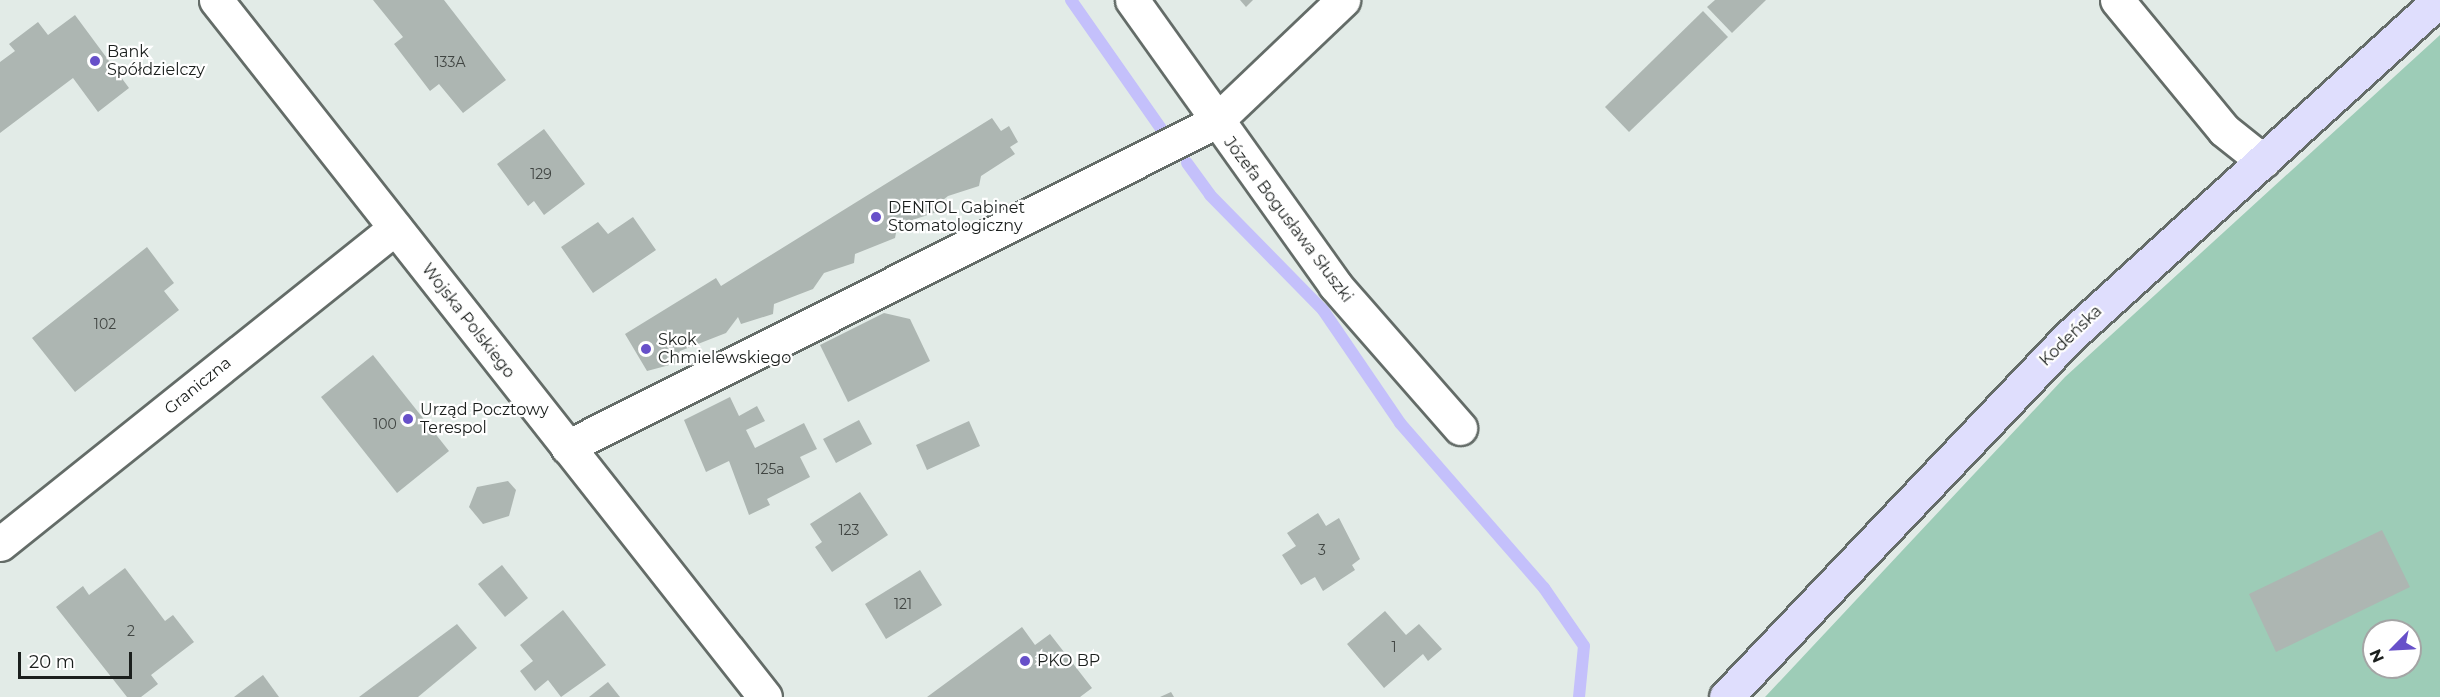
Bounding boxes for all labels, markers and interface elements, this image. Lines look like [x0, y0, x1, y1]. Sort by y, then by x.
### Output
place label: Bank Spółdzielczy [107, 42, 205, 80]
marker: Bank Spółdzielczy [88, 54, 102, 68]
house number: 133A [435, 54, 465, 70]
street label: Józefa Bogusława Słuszki [1220, 133, 1356, 307]
house number: 129 [530, 166, 552, 182]
place label: DENTOL Gabinet Stomatologiczny [888, 198, 1025, 236]
marker: DENTOL Gabinet Stomatologiczny [869, 210, 883, 224]
street label: Wojska Polskiego [417, 260, 519, 382]
street label: Kodeńska [2036, 302, 2106, 370]
house number: 102 [94, 316, 116, 332]
place label: Skok Chmielewskiego [658, 330, 791, 368]
marker: Skok Chmielewskiego [639, 342, 653, 356]
street label: Graniczna [161, 353, 235, 419]
place label: Urząd Pocztowy Terespol [420, 400, 549, 438]
marker: Urząd Pocztowy Terespol [401, 412, 415, 426]
house number: 100 [373, 416, 397, 432]
house number: 125a [755, 461, 785, 477]
house number: 123 [839, 522, 859, 538]
house number: 3 [1318, 542, 1326, 558]
house number: 121 [894, 596, 912, 612]
north arrow [2362, 619, 2422, 679]
house number: 2 [127, 623, 135, 639]
house number: 1 [1391, 639, 1397, 655]
scale bar [21, 640, 135, 678]
text: N [2366, 646, 2388, 665]
text: 20 m [29, 651, 75, 673]
place label: PKO BP [1037, 651, 1100, 671]
marker: PKO BP [1018, 654, 1032, 668]

